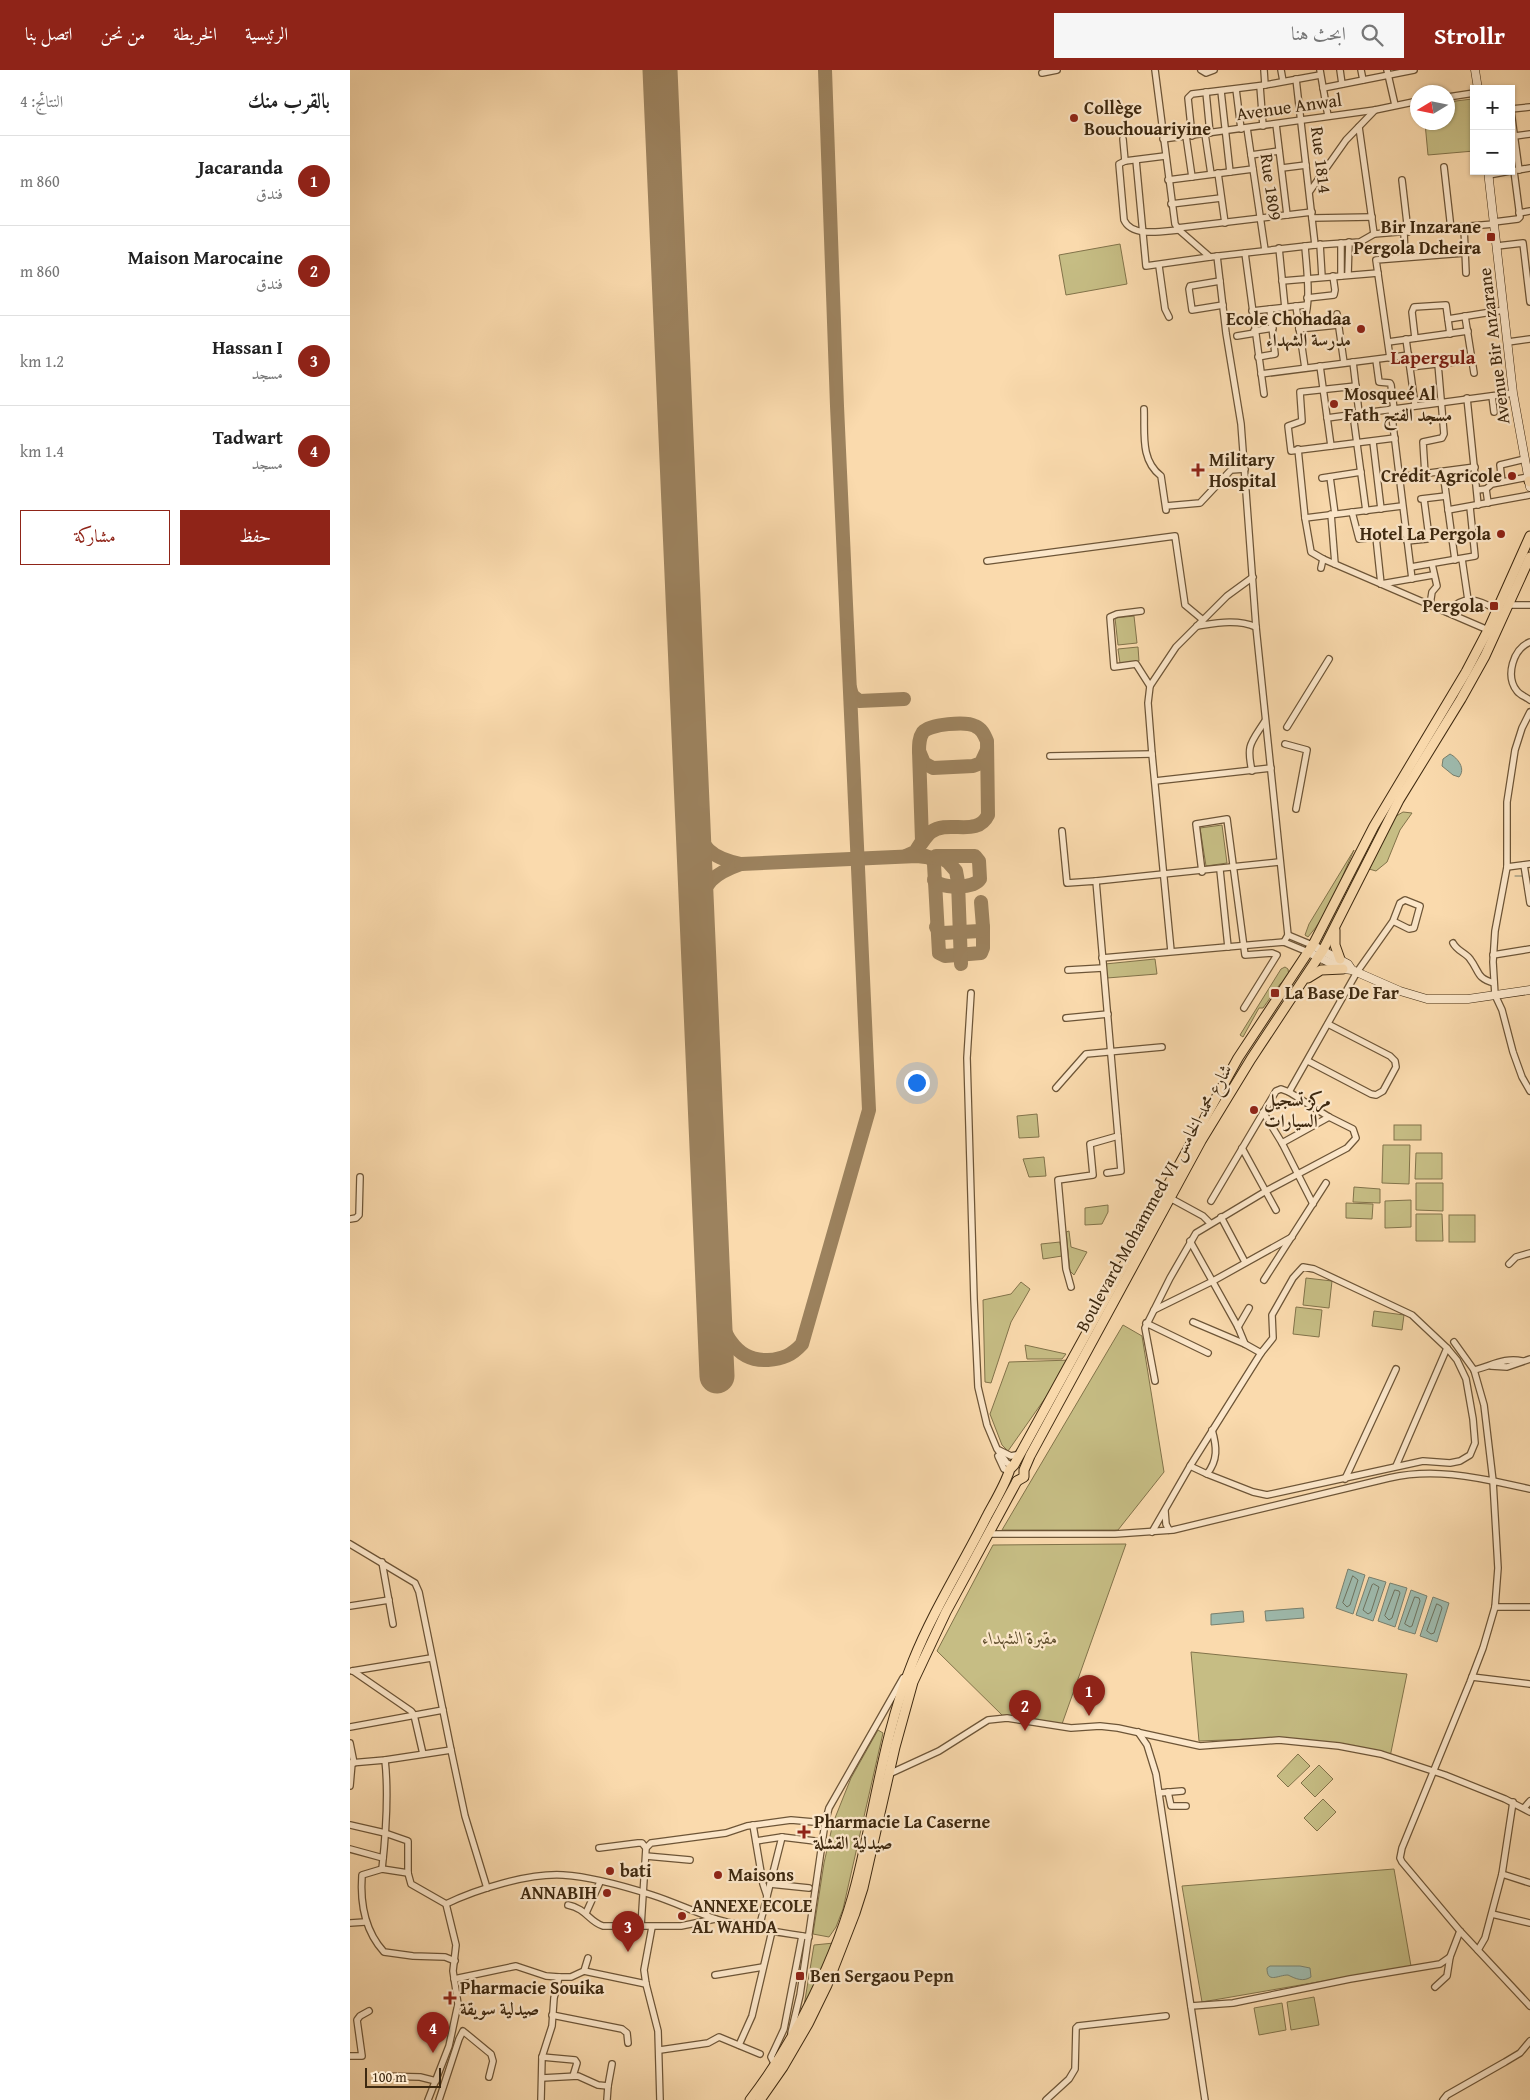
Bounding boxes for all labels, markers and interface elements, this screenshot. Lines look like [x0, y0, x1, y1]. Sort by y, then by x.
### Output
search box [1054, 13, 1404, 58]
text: Strollr [1434, 18, 1505, 53]
text: ابحث هنا [1291, 19, 1346, 47]
text: اتصل بنا [25, 20, 72, 47]
text: من نحن [100, 20, 145, 47]
text: الخريطة [173, 20, 217, 47]
text: الرئيسية [245, 20, 288, 47]
icon: search [1358, 21, 1386, 49]
text: بالقرب منك [248, 85, 330, 116]
north arrow [1410, 85, 1455, 130]
map controls [1470, 85, 1515, 175]
button: + [1470, 85, 1515, 130]
street label: Avenue Anwal [1234, 86, 1343, 127]
text: النتائج: 4 [20, 89, 63, 113]
place label: Collège Bouchouariyine [1084, 94, 1211, 142]
marker: Collège Bouchouariyine [1068, 112, 1080, 124]
street label: Rue 1814 [1304, 125, 1339, 195]
button: − [1470, 130, 1515, 175]
street label: Rue 1809 [1253, 152, 1290, 222]
text: Jacaranda [198, 153, 283, 181]
text: 860 m [20, 169, 60, 193]
text: 1 [310, 169, 318, 193]
text: فندق [256, 181, 283, 205]
place label: Bir Inzarane Pergola Dcheira [1353, 213, 1482, 261]
marker: Bir Inzarane Pergola Dcheira [1485, 231, 1497, 243]
text: Maison Marocaine [128, 243, 283, 271]
text: 860 m [20, 259, 60, 283]
text: 2 [310, 259, 318, 283]
street label: Avenue Bir Anzarane [1470, 266, 1517, 426]
text: فندق [256, 271, 283, 295]
place label: Ecole Chohadaa مدرسة الشهداء [1226, 305, 1352, 353]
marker: Ecole Chohadaa مدرسة الشهداء [1355, 323, 1367, 335]
text: Hassan I [212, 333, 283, 361]
district label: Lapergula [1390, 343, 1476, 371]
text: 1.2 km [20, 349, 64, 373]
text: 3 [310, 349, 318, 373]
text: مسجد [252, 361, 283, 385]
place label: Mosqueé Al Fath مسجد الفتح [1344, 380, 1452, 431]
marker: Mosqueé Al Fath مسجد الفتح [1328, 398, 1340, 410]
text: Tadwart [213, 423, 283, 451]
text: 1.4 km [20, 439, 64, 463]
text: 4 [310, 439, 318, 463]
place label: Military Hospital [1209, 446, 1277, 494]
text: مسجد [252, 451, 283, 475]
place label: Crédit Agricole [1381, 462, 1502, 489]
marker: Military Hospital [1191, 463, 1205, 477]
marker: Crédit Agricole [1506, 470, 1518, 482]
button: مشاركة [20, 510, 170, 565]
button: حفظ [180, 510, 330, 565]
place label: Hotel La Pergola [1360, 520, 1492, 547]
marker: Hotel La Pergola [1495, 528, 1507, 540]
place label: Pergola [1423, 592, 1485, 619]
marker: Pergola [1488, 600, 1500, 612]
place label: La Base De Far [1285, 979, 1400, 1006]
marker: La Base De Far [1269, 987, 1281, 999]
street label: Boulevard Mohammed VI شارع محمد الخامس [1068, 1059, 1240, 1338]
your location [904, 1070, 930, 1096]
place label: مركز تسجيل السيارات [1264, 1086, 1331, 1134]
marker: مركز تسجيل السيارات [1248, 1104, 1260, 1116]
park label: مقبرة الشهداء [982, 1624, 1058, 1651]
pin: 1 [1073, 1675, 1105, 1716]
pin: 2 [1009, 1690, 1041, 1731]
place label: Pharmacie La Caserne صيدلية القشلة [813, 1808, 990, 1856]
marker: Pharmacie La Caserne صيدلية القشلة [798, 1826, 810, 1838]
place label: bati [620, 1857, 652, 1884]
place label: Maisons [728, 1861, 794, 1888]
marker: bati [604, 1865, 616, 1877]
marker: Maisons [712, 1869, 724, 1881]
place label: ANNABIH [520, 1879, 597, 1906]
marker: ANNABIH [601, 1887, 613, 1899]
place label: ANNEXE ECOLE AL WAHDA [692, 1892, 813, 1940]
marker: ANNEXE ECOLE AL WAHDA [676, 1910, 688, 1922]
pin: 3 [612, 1911, 644, 1952]
place label: Ben Sergaou Pepn [810, 1962, 954, 1989]
marker: Ben Sergaou Pepn [794, 1970, 806, 1982]
place label: Pharmacie Souika صيدلية سويقة [460, 1974, 605, 2022]
marker: Pharmacie Souika صيدلية سويقة [444, 1992, 456, 2004]
pin: 4 [417, 2012, 449, 2053]
scale bar [365, 2065, 441, 2088]
text: 100 m [372, 2067, 407, 2087]

